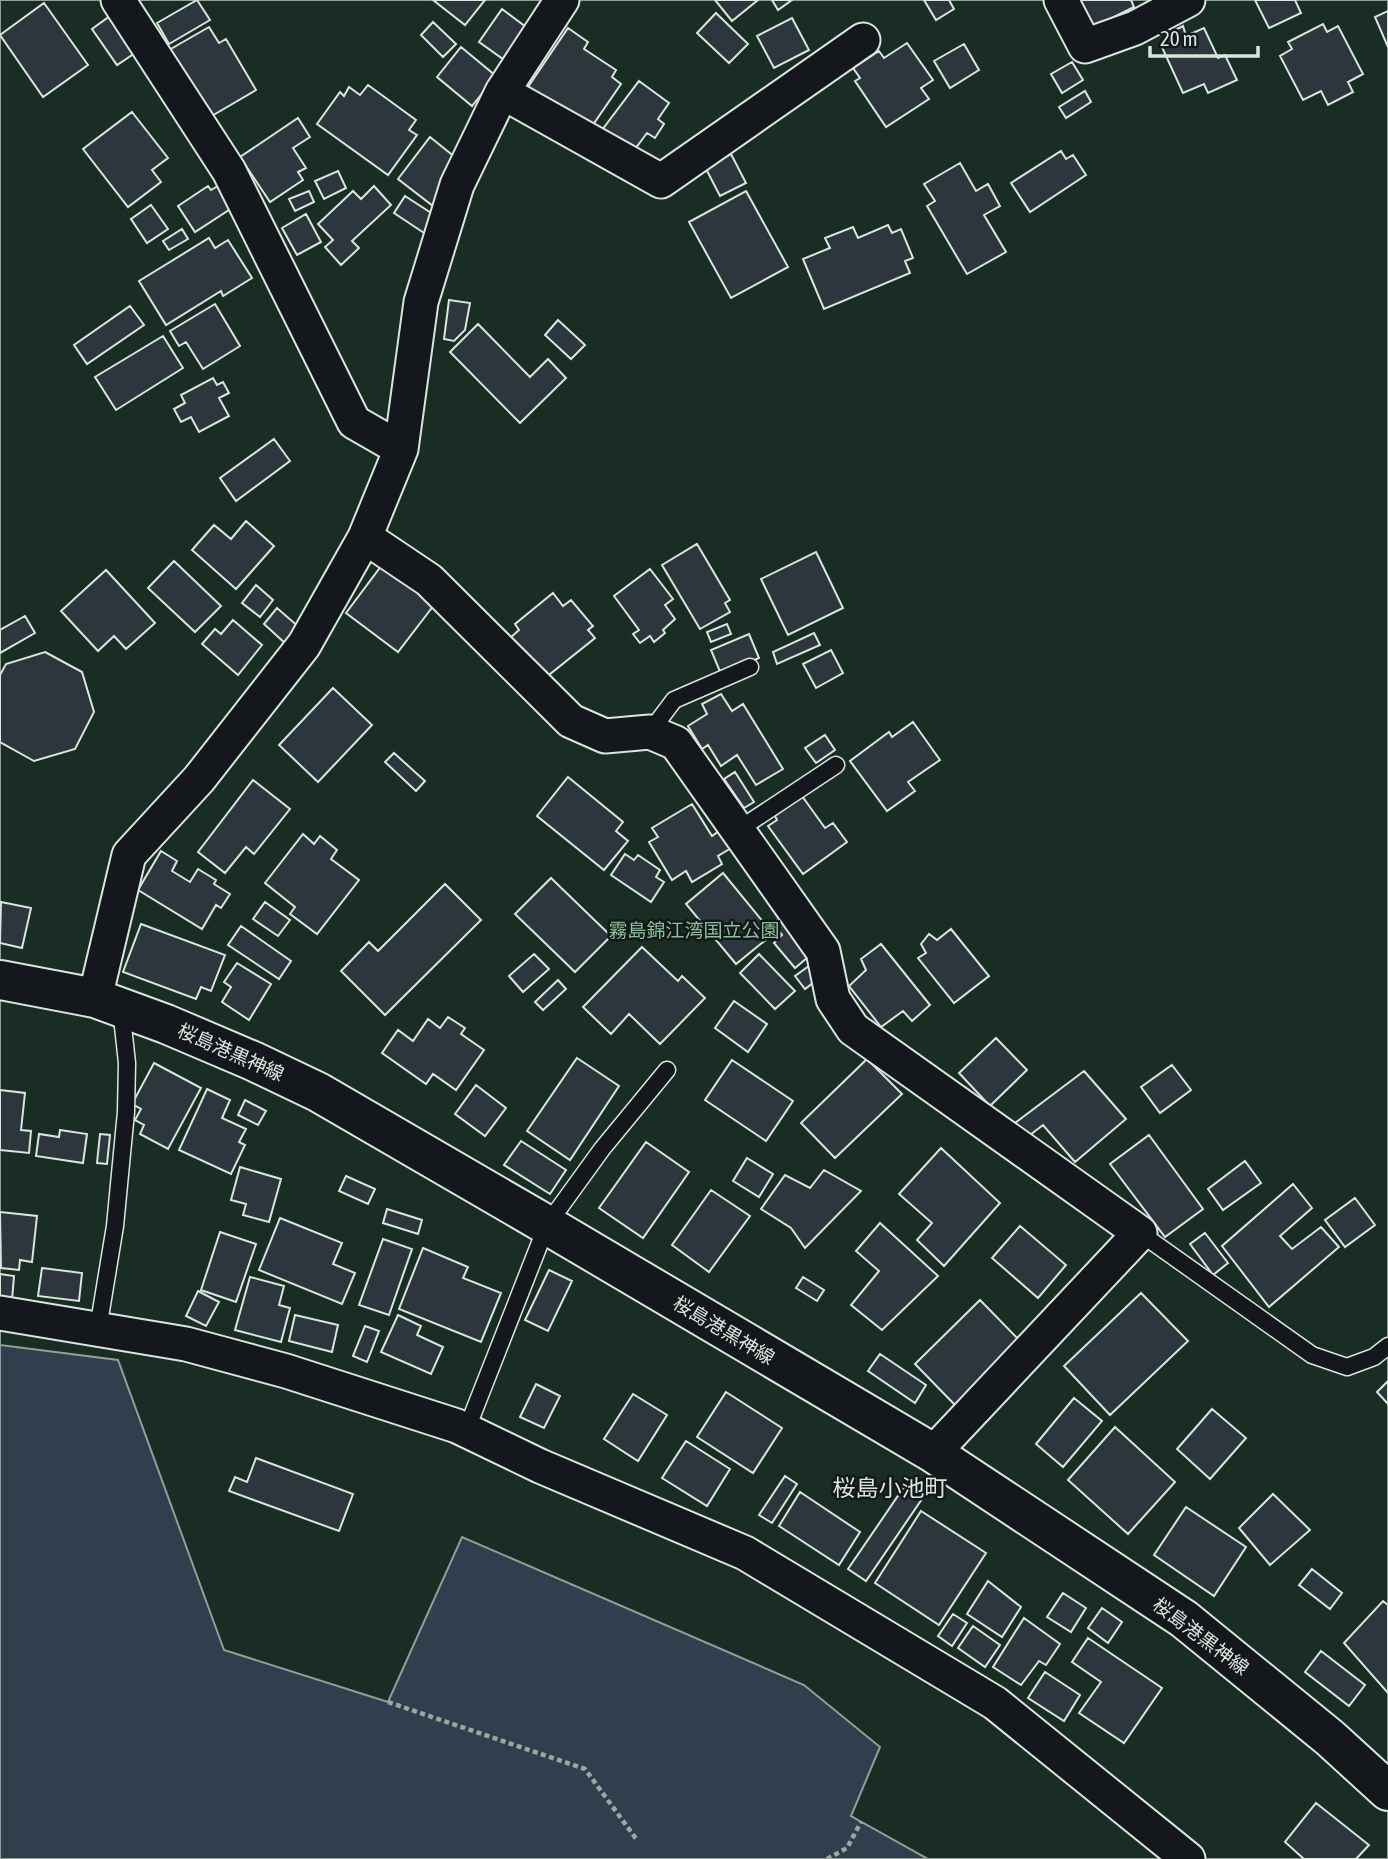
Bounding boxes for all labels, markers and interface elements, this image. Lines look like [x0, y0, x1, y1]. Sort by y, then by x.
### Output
scale bar [1150, 14, 1258, 58]
text: 20 m [1160, 26, 1198, 50]
park label: 霧島錦江湾国立公園 [608, 919, 780, 941]
street label: 桜島港黒神線 [174, 1019, 288, 1085]
street label: 桜島港黒神線 [669, 1291, 779, 1369]
district label: 桜島小池町 [833, 1475, 948, 1501]
street label: 桜島港黒神線 [1149, 1593, 1253, 1679]

